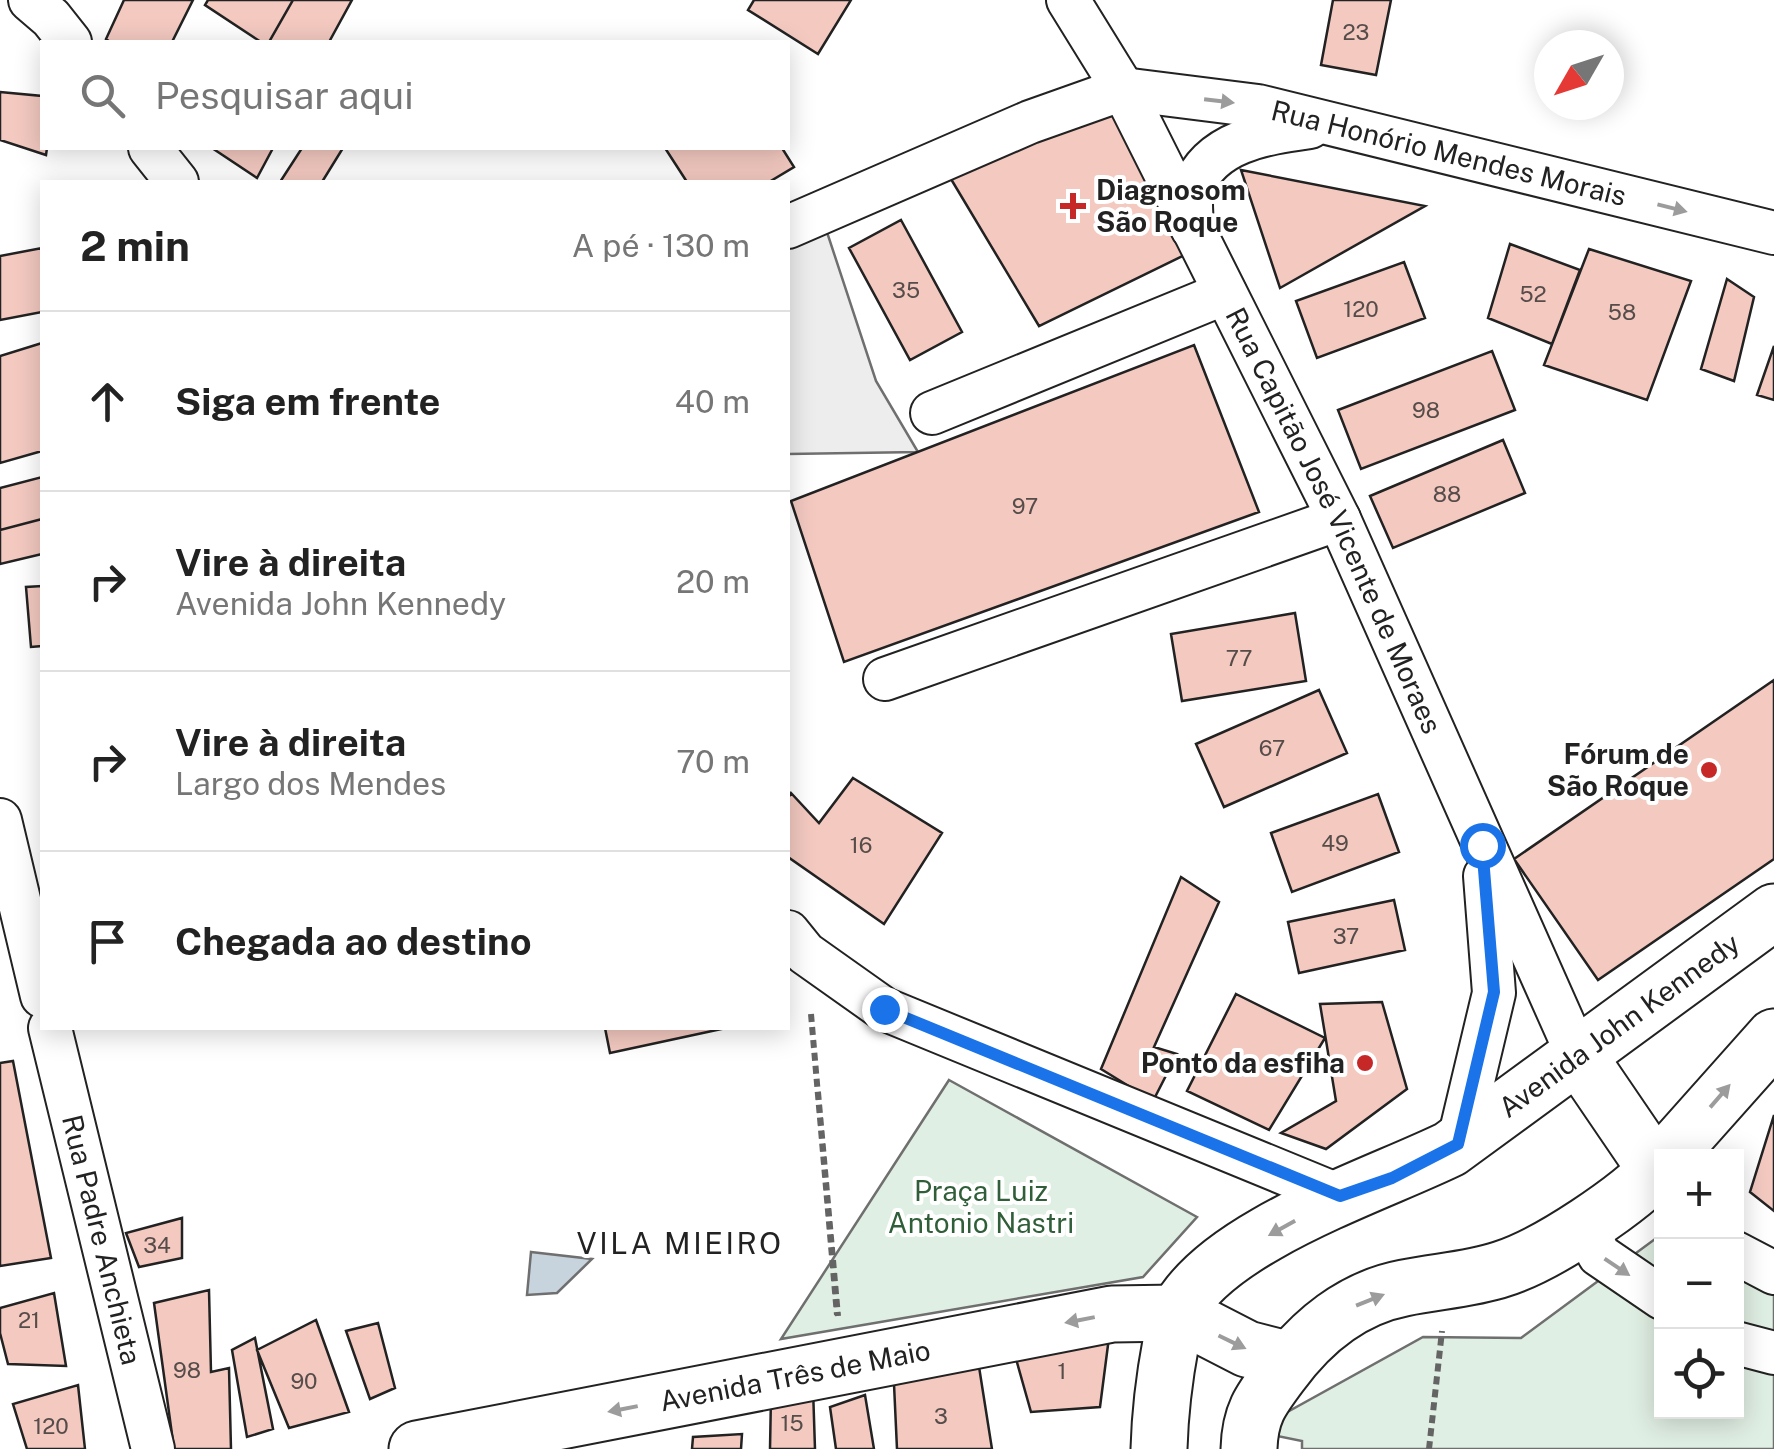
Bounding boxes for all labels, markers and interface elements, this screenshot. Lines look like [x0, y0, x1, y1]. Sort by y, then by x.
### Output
house number: 23 [1343, 19, 1369, 45]
north arrow [1534, 30, 1624, 120]
search box [40, 40, 790, 150]
icon: search [75, 68, 130, 123]
text: Pesquisar aqui [155, 73, 414, 118]
one-way arrow [1204, 93, 1236, 109]
street label: Rua Honório Mendes Morais [1268, 93, 1630, 212]
place label: Diagnosom São Roque [1096, 173, 1246, 238]
marker: Diagnosom São Roque [1060, 193, 1086, 219]
one-way arrow [1657, 201, 1688, 216]
text: 2 min [80, 221, 190, 270]
text: A pé · 130 m [572, 227, 750, 264]
house number: 35 [892, 277, 920, 303]
house number: 52 [1519, 281, 1547, 307]
house number: 120 [1343, 296, 1379, 322]
house number: 58 [1608, 299, 1636, 325]
street label: Rua Capitão José Vicente de Moraes [1219, 302, 1449, 738]
icon: ahead [80, 374, 135, 429]
text: Siga em frente [175, 379, 441, 424]
text: 40 m [675, 383, 750, 420]
house number: 98 [1412, 397, 1440, 423]
house number: 88 [1433, 481, 1461, 507]
house number: 97 [1012, 493, 1038, 519]
text: Vire à direita [175, 540, 406, 585]
icon: right [80, 554, 135, 609]
text: 20 m [676, 563, 750, 600]
text: Avenida John Kennedy [175, 585, 506, 622]
house number: 77 [1226, 645, 1252, 671]
text: Vire à direita [175, 720, 406, 765]
icon: right [80, 734, 135, 789]
house number: 67 [1259, 735, 1285, 761]
place label: Fórum de São Roque [1547, 737, 1689, 802]
text: 70 m [676, 743, 750, 780]
marker: Fórum de São Roque [1698, 759, 1720, 781]
text: Largo dos Mendes [175, 765, 446, 802]
route start [1460, 823, 1506, 869]
house number: 49 [1321, 830, 1349, 856]
house number: 16 [850, 832, 872, 858]
icon: arrive [80, 914, 135, 969]
text: Chegada ao destino [175, 919, 532, 964]
house number: 37 [1333, 923, 1359, 949]
street label: Avenida John Kennedy [1492, 926, 1746, 1124]
route end [862, 987, 908, 1033]
place label: Ponto da esfiha [1141, 1046, 1345, 1079]
marker: Ponto da esfiha [1354, 1052, 1376, 1074]
one-way arrow [1709, 1084, 1731, 1109]
street label: Rua Padre Anchieta [56, 1111, 149, 1368]
map controls [1654, 1149, 1744, 1419]
button: + [1654, 1149, 1744, 1239]
park label: Praça Luiz Antonio Nastri [888, 1174, 1074, 1239]
one-way arrow [1268, 1218, 1296, 1236]
district label: VILA MIEIRO [577, 1225, 783, 1261]
house number: 34 [143, 1232, 171, 1258]
button: − [1654, 1239, 1744, 1329]
one-way arrow [1604, 1257, 1630, 1276]
one-way arrow [1355, 1292, 1385, 1308]
house number: 21 [18, 1307, 40, 1333]
one-way arrow [1064, 1313, 1095, 1329]
button: locate [1654, 1329, 1744, 1419]
street label: Avenida Três de Maio [657, 1333, 933, 1418]
one-way arrow [1217, 1333, 1246, 1350]
house number: 98 [173, 1357, 201, 1383]
house number: 1 [1058, 1358, 1066, 1384]
house number: 90 [290, 1368, 318, 1394]
one-way arrow [607, 1402, 639, 1417]
house number: 3 [934, 1403, 948, 1429]
house number: 15 [780, 1410, 804, 1436]
house number: 120 [33, 1413, 69, 1439]

